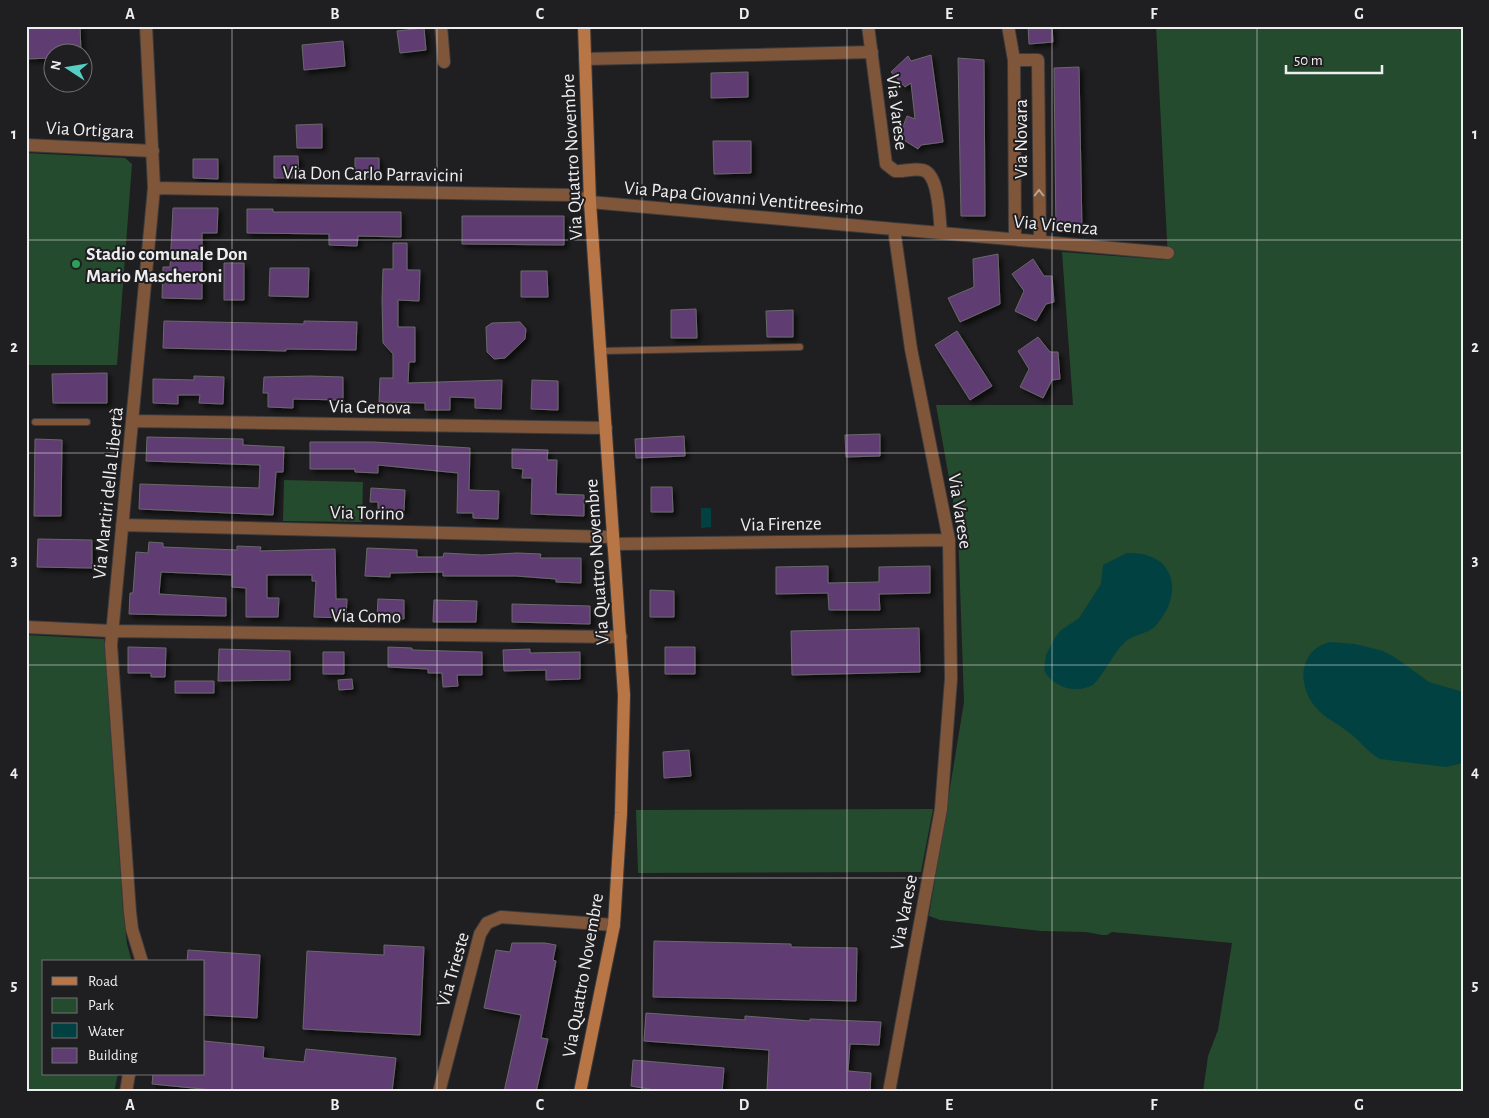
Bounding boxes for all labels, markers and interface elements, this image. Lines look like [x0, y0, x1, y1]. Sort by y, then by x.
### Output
text: A [125, 6, 135, 22]
text: B [330, 6, 340, 22]
text: C [536, 6, 545, 22]
text: D [739, 6, 750, 22]
text: E [945, 6, 953, 22]
text: F [1150, 6, 1158, 22]
text: G [1354, 6, 1364, 22]
north arrow [42, 42, 92, 92]
scale bar [1286, 42, 1383, 74]
text: 50 m [1294, 53, 1323, 68]
text: N [48, 59, 64, 72]
street label: Via Quattro Novembre [559, 73, 586, 240]
street label: Via Varese [882, 73, 911, 151]
street label: Via Novara [1012, 99, 1031, 179]
street label: Via Ortigara [45, 119, 135, 142]
text: 1 [11, 126, 17, 142]
text: 1 [1472, 126, 1478, 142]
street label: Via Don Carlo Parravicini [282, 163, 464, 186]
street label: Via Papa Giovanni Ventitreesimo [623, 179, 864, 218]
one-way arrow [1034, 188, 1044, 196]
street label: Via Vicenza [1013, 212, 1099, 239]
place label: Stadio comunale Don Mario Mascheroni [86, 245, 248, 286]
marker: Stadio comunale Don Mario Mascheroni [70, 258, 82, 270]
text: 2 [10, 339, 18, 355]
text: 2 [1471, 339, 1479, 355]
street label: Via Genova [329, 397, 412, 418]
street label: Via Martiri della Libertà [90, 406, 127, 580]
street label: Via Varese [944, 472, 975, 550]
street label: Via Quattro Novembre [582, 478, 613, 646]
street label: Via Torino [330, 503, 404, 524]
street label: Via Firenze [740, 514, 822, 535]
text: 3 [11, 552, 18, 568]
text: 3 [1472, 552, 1479, 568]
street label: Via Como [331, 606, 401, 627]
text: 4 [10, 764, 18, 780]
text: 4 [1471, 764, 1479, 780]
street label: Via Varese [888, 873, 921, 951]
street label: Via Quattro Novembre [560, 892, 607, 1059]
street label: Via Trieste [434, 930, 473, 1009]
legend [42, 960, 205, 1076]
text: Road [88, 974, 118, 989]
text: 5 [11, 977, 18, 993]
text: 5 [1472, 977, 1479, 993]
text: Park [88, 998, 114, 1013]
text: Water [88, 1024, 124, 1039]
text: Building [88, 1048, 138, 1063]
text: A [125, 1097, 135, 1113]
text: B [330, 1097, 340, 1113]
text: C [536, 1097, 545, 1113]
text: D [739, 1097, 750, 1113]
text: E [945, 1097, 953, 1113]
text: F [1150, 1097, 1158, 1113]
text: G [1354, 1097, 1364, 1113]

